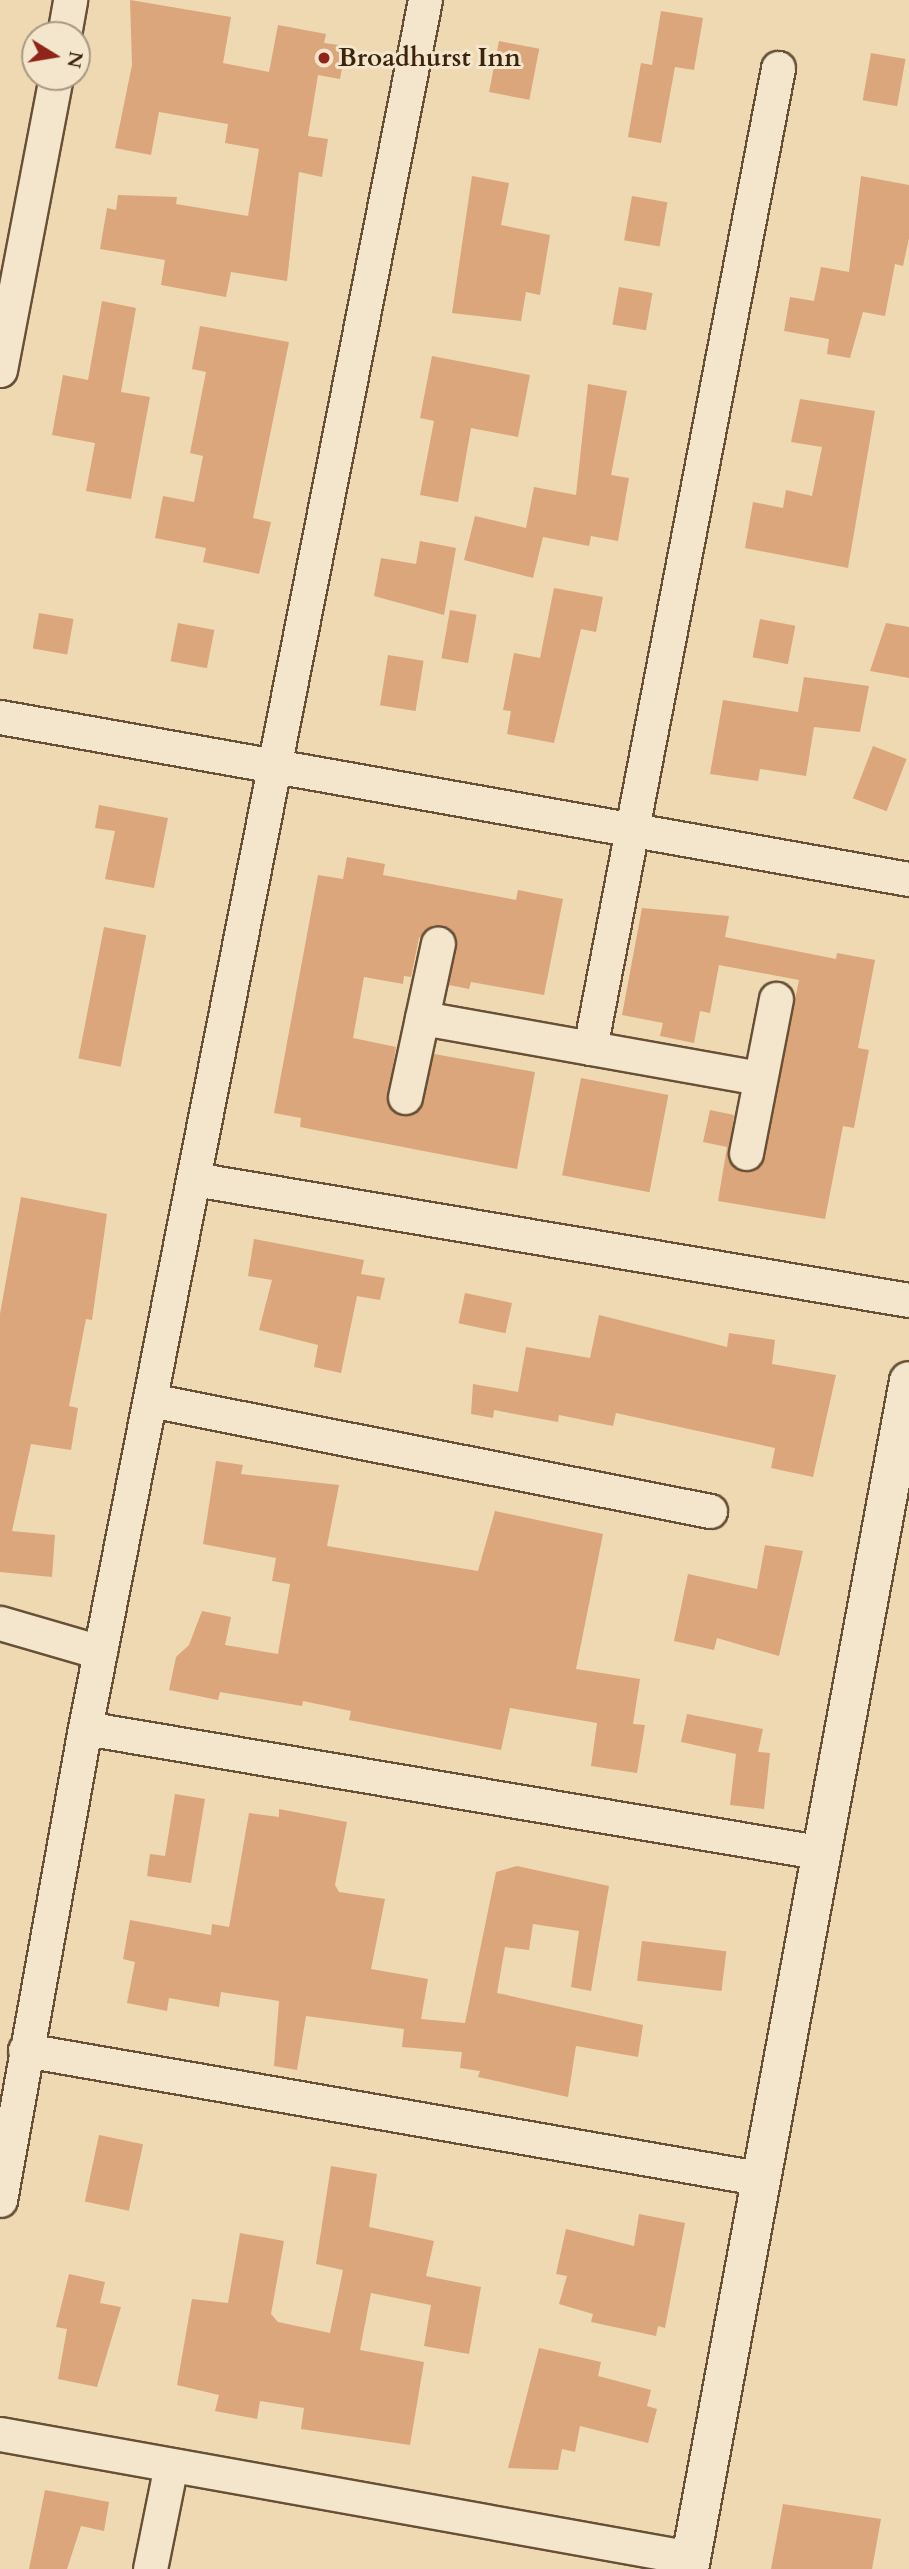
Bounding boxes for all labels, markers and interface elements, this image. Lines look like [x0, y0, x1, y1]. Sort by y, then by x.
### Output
north arrow [21, 21, 91, 91]
place label: Broadhurst Inn [338, 42, 521, 74]
text: N [60, 49, 89, 70]
marker: Broadhurst Inn [316, 50, 332, 66]

